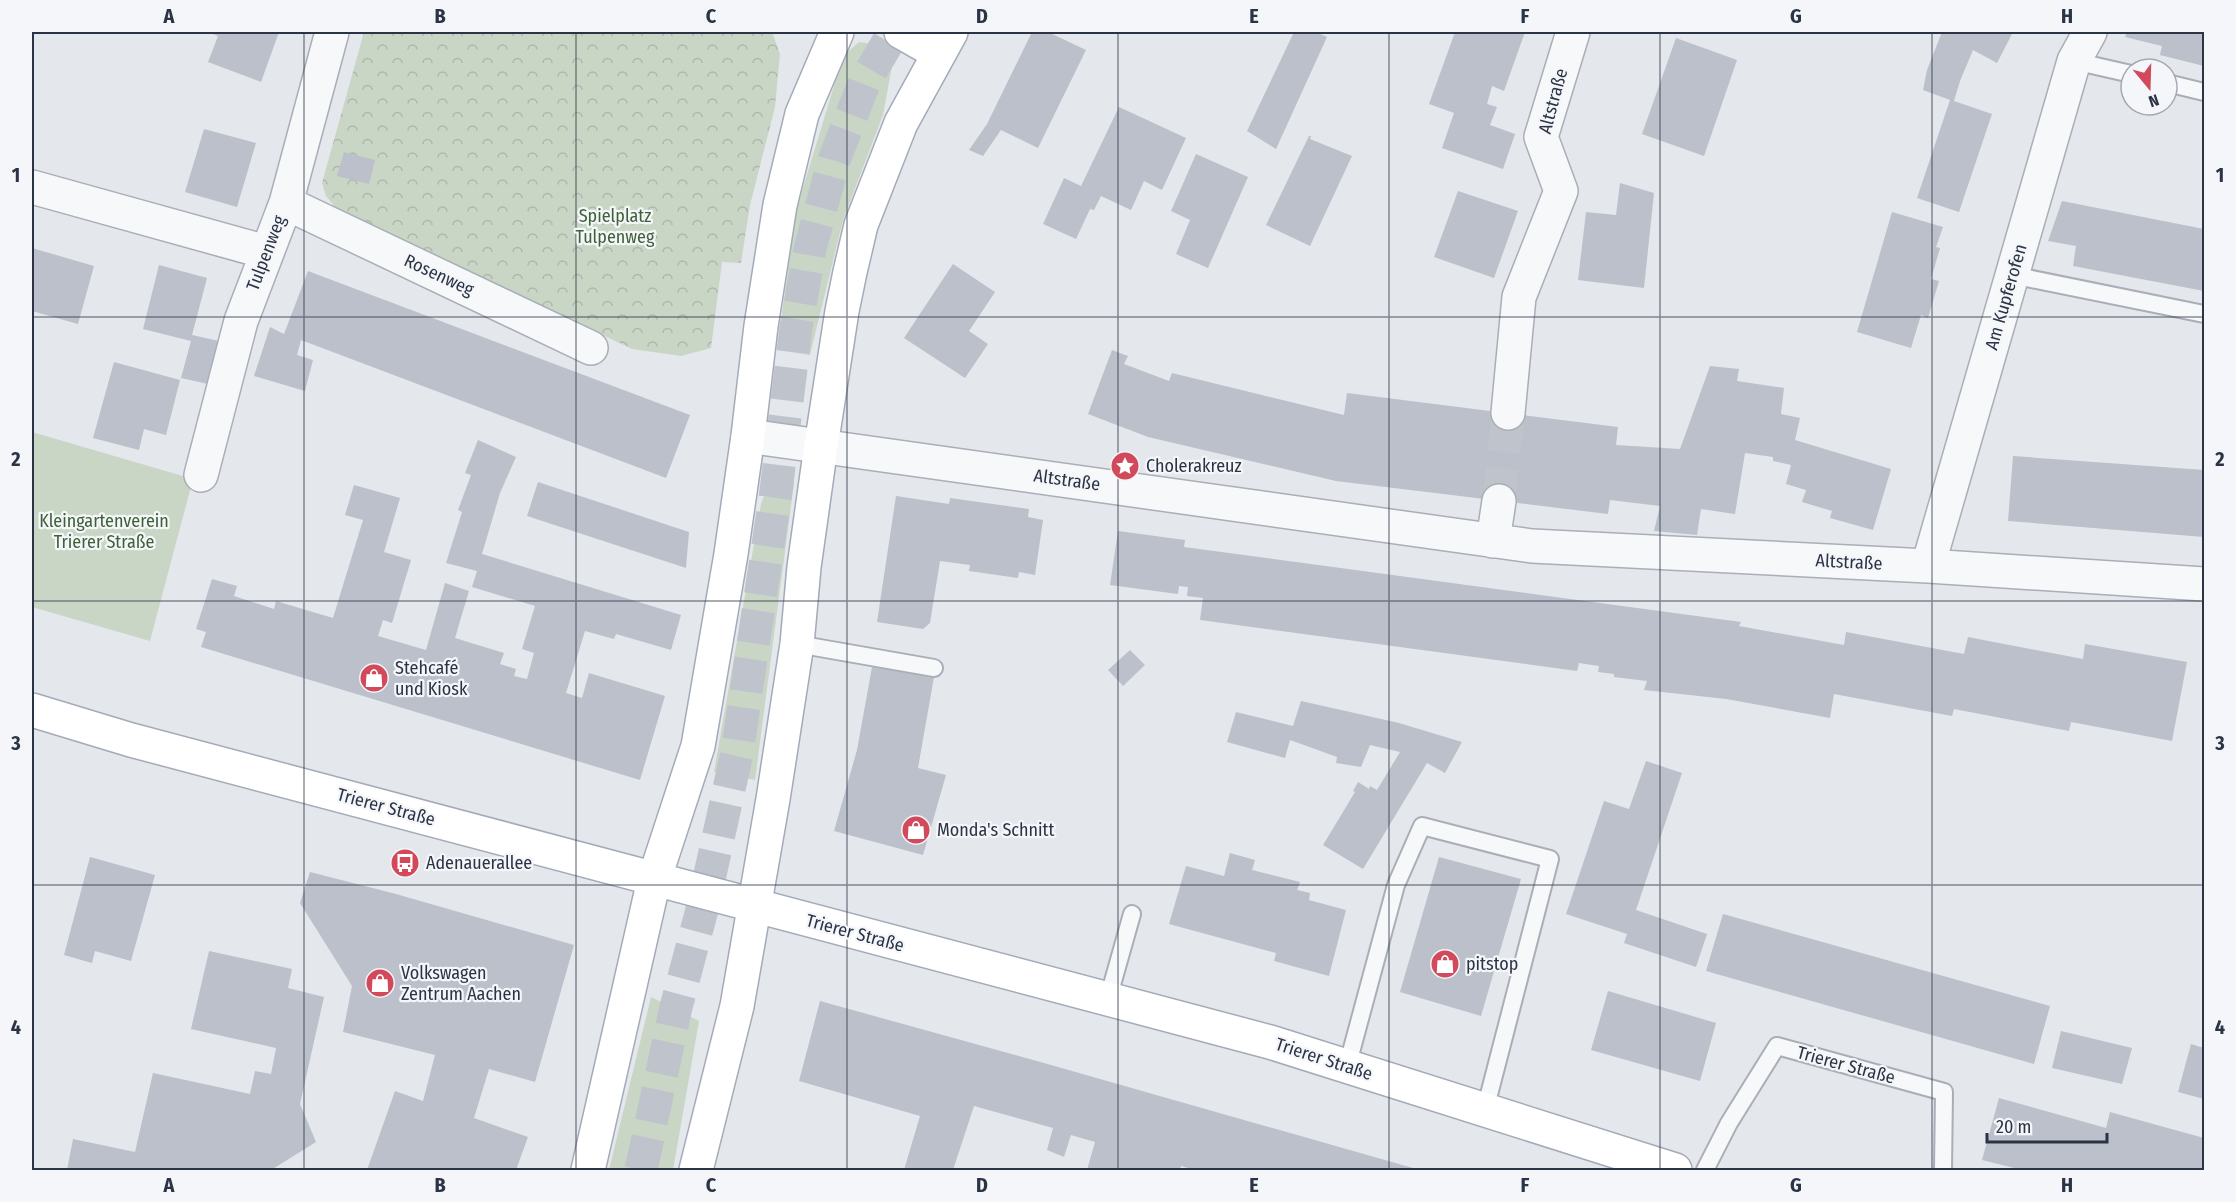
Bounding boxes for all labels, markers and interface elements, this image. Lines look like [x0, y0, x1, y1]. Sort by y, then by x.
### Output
text: A [163, 4, 176, 28]
text: B [434, 4, 446, 28]
text: C [706, 4, 717, 28]
text: D [976, 4, 988, 28]
text: E [1249, 4, 1259, 28]
text: F [1521, 4, 1530, 28]
text: G [1790, 4, 1802, 28]
text: H [2061, 4, 2073, 28]
north arrow [2119, 57, 2179, 117]
street label: Altstraße [1534, 66, 1572, 136]
text: N [2146, 90, 2161, 111]
text: 1 [12, 163, 20, 187]
text: 1 [2216, 163, 2224, 187]
park label: Spielplatz Tulpenweg [576, 205, 655, 248]
street label: Tulpenweg [242, 212, 291, 294]
street label: Am Kupferofen [1980, 242, 2032, 352]
street label: Rosenweg [401, 249, 478, 301]
text: 2 [10, 447, 21, 471]
text: 2 [2214, 447, 2225, 471]
place icon: Cholerakreuz [1109, 450, 1141, 482]
place label: Cholerakreuz [1146, 455, 1242, 477]
street label: Altstraße [1032, 464, 1102, 496]
park label: Kleingartenverein Trierer Straße [39, 510, 169, 553]
street label: Altstraße [1815, 549, 1883, 575]
place label: Stehcafé und Kiosk [395, 657, 468, 700]
shop icon: Stehcafé und Kiosk [358, 662, 390, 694]
text: 3 [10, 731, 21, 755]
text: 3 [2214, 731, 2225, 755]
street label: Trierer Straße [335, 783, 438, 831]
shop icon: Monda's Schnitt [900, 814, 932, 846]
place label: Monda's Schnitt [937, 819, 1054, 841]
bus stop icon: Adenauerallee [389, 847, 421, 879]
place label: Adenauerallee [426, 852, 532, 874]
street label: Trierer Straße [804, 909, 907, 957]
shop icon: pitstop [1429, 948, 1461, 980]
place label: pitstop [1466, 953, 1518, 975]
place label: Volkswagen Zentrum Aachen [401, 962, 521, 1005]
shop icon: Volkswagen Zentrum Aachen [364, 967, 396, 999]
text: 4 [11, 1015, 21, 1039]
text: 4 [2215, 1015, 2225, 1039]
street label: Trierer Straße [1273, 1033, 1375, 1085]
street label: Trierer Straße [1795, 1041, 1898, 1089]
scale bar [1987, 1106, 2107, 1144]
text: 20 m [1996, 1116, 2031, 1138]
text: A [163, 1173, 176, 1197]
text: B [434, 1173, 446, 1197]
text: C [706, 1173, 717, 1197]
text: D [976, 1173, 988, 1197]
text: E [1249, 1173, 1259, 1197]
text: F [1521, 1173, 1530, 1197]
text: G [1790, 1173, 1802, 1197]
text: H [2061, 1173, 2073, 1197]

